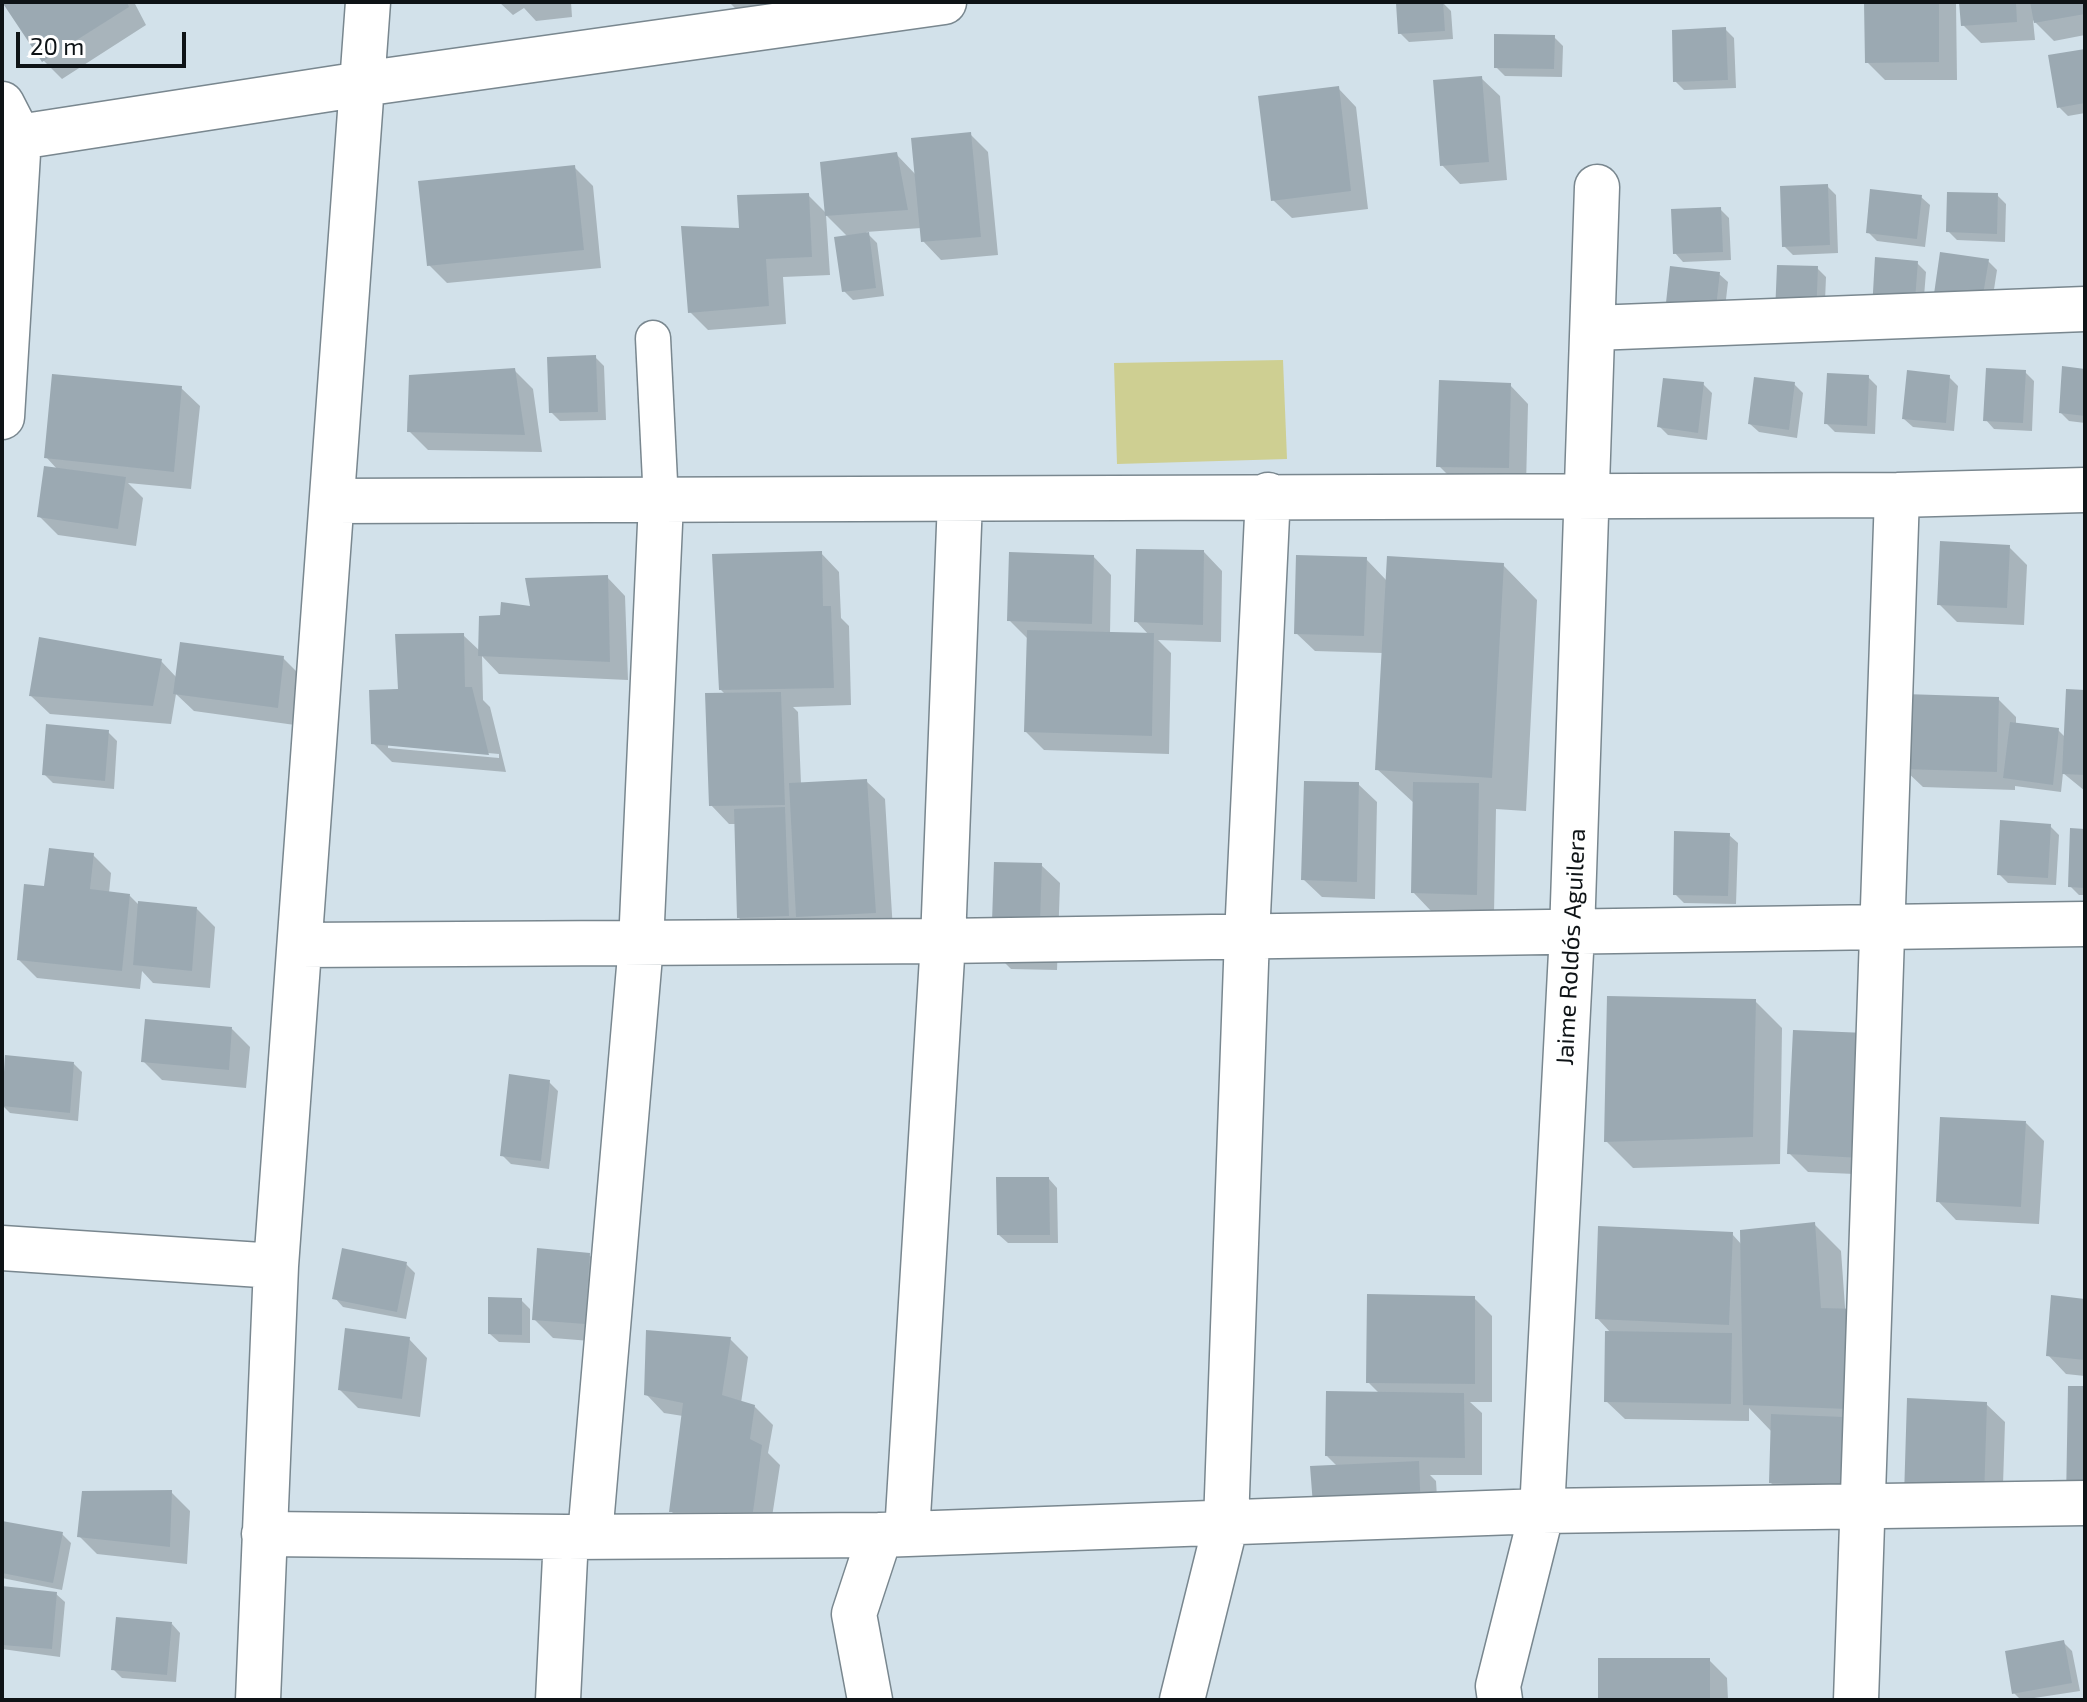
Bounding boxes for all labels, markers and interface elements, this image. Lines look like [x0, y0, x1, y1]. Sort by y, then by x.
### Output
scale bar [20, 16, 190, 66]
text: 20 m [30, 31, 84, 60]
street label: Jaime Roldós Aguilera [1550, 828, 1592, 1066]

